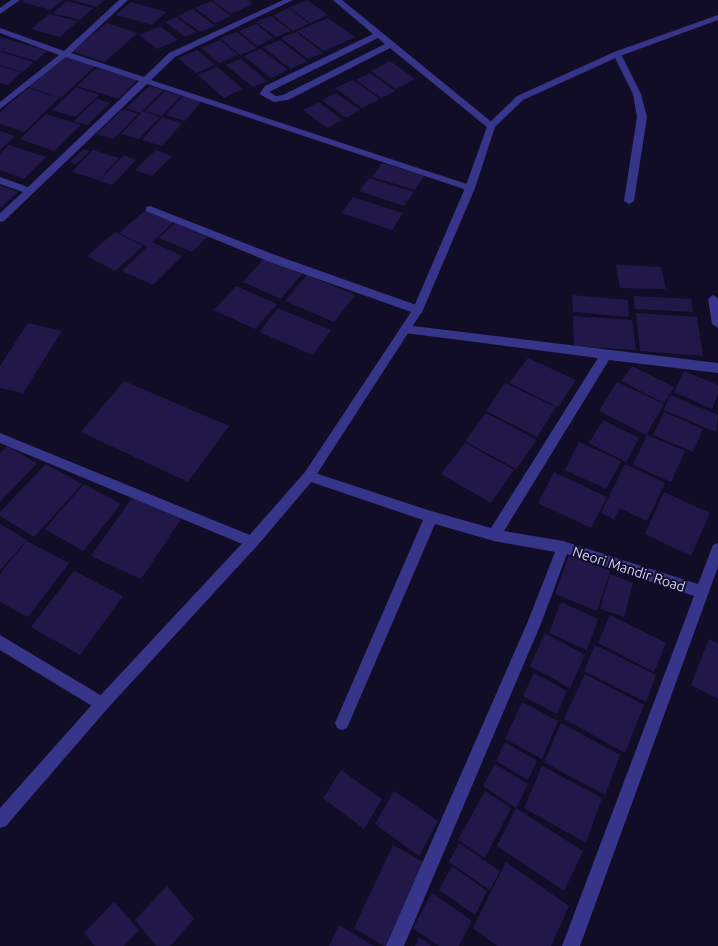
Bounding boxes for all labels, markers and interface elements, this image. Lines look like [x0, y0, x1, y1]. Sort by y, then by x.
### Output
street label: Neori Mandir Road [571, 543, 687, 595]

